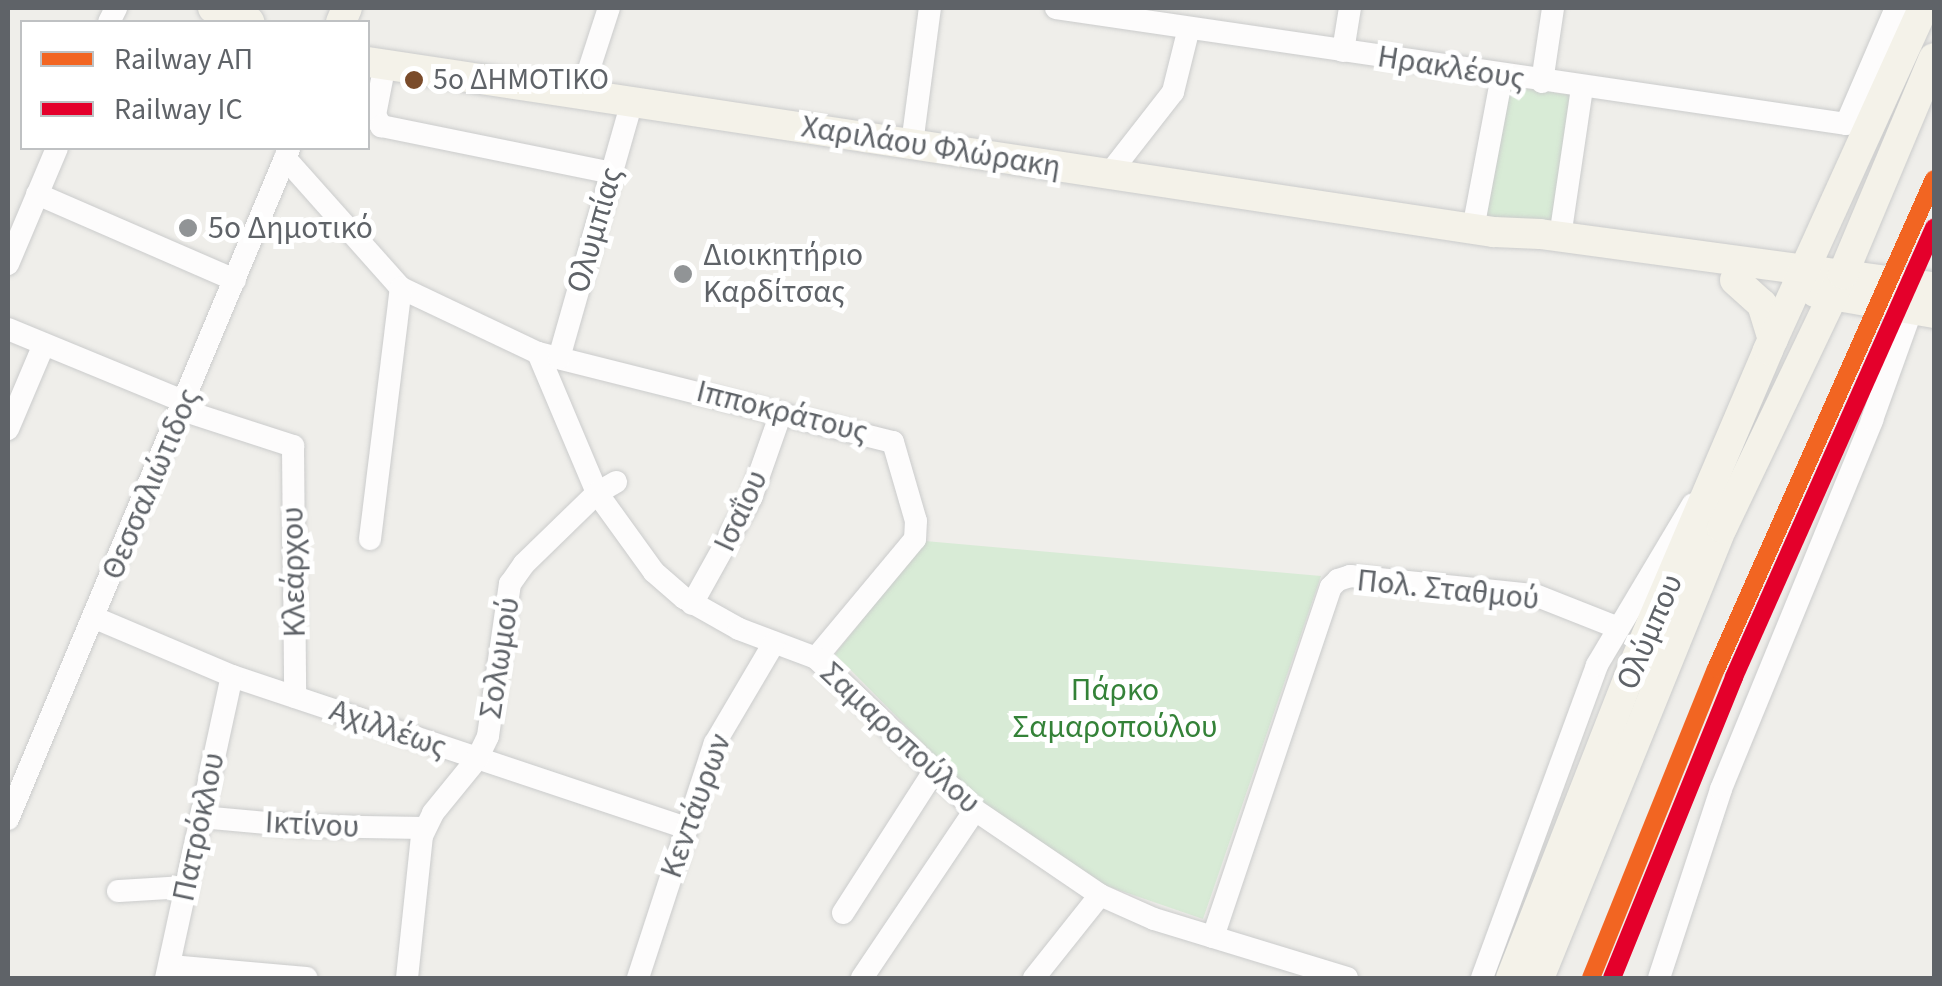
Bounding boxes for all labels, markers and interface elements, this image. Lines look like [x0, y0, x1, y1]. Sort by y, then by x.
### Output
legend [20, 20, 370, 150]
street label: Ηρακλέους [1375, 37, 1527, 99]
text: Railway ΑΠ [114, 38, 253, 81]
place label: 5ο ΔΗΜΟΤΙΚΟ [433, 62, 609, 98]
marker: 5ο ΔΗΜΟΤΙΚΟ [404, 70, 424, 90]
text: Railway IC [114, 88, 243, 131]
street label: Χαριλάου Φλώρακη [799, 108, 1063, 186]
street label: Ολυμπίας [559, 163, 631, 297]
place label: 5ο Δημοτικό [208, 209, 373, 247]
marker: 5ο Δημοτικό [177, 217, 199, 239]
place label: Διοικητήριο Καρδίτσας [703, 237, 863, 312]
marker: Διοικητήριο Καρδίτσας [672, 263, 694, 285]
street label: Ιπποκράτους [692, 372, 872, 452]
street label: Θεσσαλιώτιδος [93, 383, 209, 585]
street label: Ισαΐου [706, 464, 776, 558]
street label: Κλεάρχου [274, 506, 314, 638]
street label: Πολ. Σταθμού [1355, 561, 1541, 619]
street label: Ολύμπου [1609, 568, 1691, 696]
street label: Σολωμού [471, 594, 529, 722]
street label: Σαμαροπούλου [812, 654, 988, 822]
park label: Πάρκο Σαμαροπούλου [1012, 672, 1218, 747]
street label: Αχιλλέως [325, 691, 451, 767]
street label: Κεντάυρων [652, 729, 740, 883]
street label: Πατρόκλου [165, 749, 233, 905]
street label: Ικτίνου [264, 803, 360, 847]

